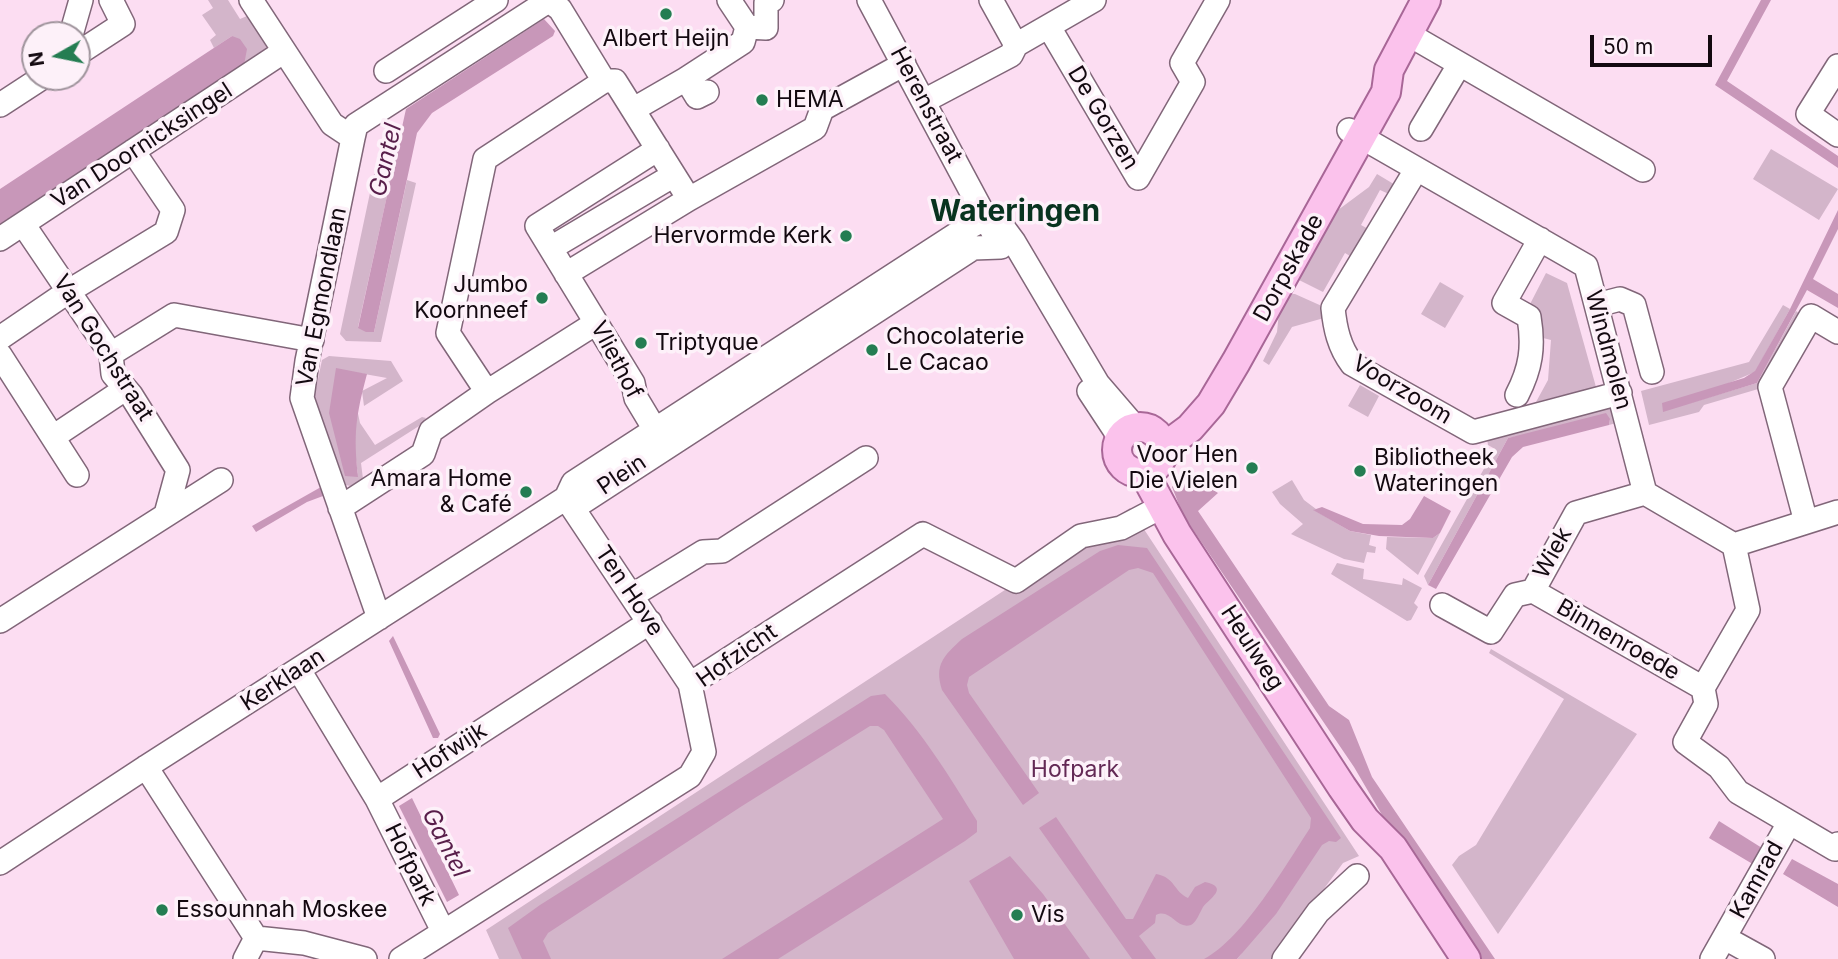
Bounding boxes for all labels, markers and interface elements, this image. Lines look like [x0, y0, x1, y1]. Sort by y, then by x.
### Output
marker: Albert Heijn [658, 6, 674, 22]
north arrow [21, 21, 91, 91]
scale bar [1593, 21, 1716, 65]
place label: Albert Heijn [602, 25, 730, 53]
text: 50 m [1603, 34, 1653, 59]
street label: Herenstraat [884, 42, 968, 168]
text: N [24, 50, 49, 68]
street label: De Gorzen [1061, 61, 1145, 175]
street label: Van Doornicksingel [46, 77, 238, 215]
place label: HEMA [776, 86, 844, 114]
marker: HEMA [754, 92, 770, 108]
water label: Gantel [364, 121, 408, 199]
district label: Wateringen [930, 194, 1100, 230]
street label: Van Egmondlaan [291, 205, 353, 389]
street label: Dorpskade [1248, 209, 1330, 327]
place label: Hervormde Kerk [653, 222, 832, 250]
marker: Hervormde Kerk [838, 228, 854, 244]
street label: Van Gochstraat [47, 270, 159, 426]
place label: Jumbo Koornneef [414, 271, 528, 325]
street label: Windmolen [1579, 287, 1637, 413]
marker: Jumbo Koornneef [534, 290, 550, 306]
street label: Vliethof [584, 317, 648, 403]
place label: Chocolaterie Le Cacao [886, 323, 1024, 377]
place label: Triptyque [655, 329, 759, 357]
marker: Triptyque [633, 335, 649, 351]
marker: Chocolaterie Le Cacao [864, 342, 880, 358]
street label: Voorzoom [1347, 350, 1457, 430]
place label: Voor Hen Die Vielen [1129, 441, 1238, 495]
place label: Bibliotheek Wateringen [1374, 444, 1498, 498]
street label: Plein [592, 449, 652, 501]
marker: Voor Hen Die Vielen [1244, 460, 1260, 476]
marker: Bibliotheek Wateringen [1352, 463, 1368, 479]
place label: Amara Home & Café [371, 465, 512, 519]
marker: Amara Home & Café [518, 484, 534, 500]
street label: Wiek [1528, 523, 1578, 583]
street label: Ten Hove [589, 541, 669, 641]
street label: Binnenroede [1551, 594, 1685, 686]
street label: Heulweg [1214, 600, 1290, 696]
street label: Hofzicht [691, 618, 783, 694]
street label: Kerklaan [236, 643, 330, 717]
street label: Hofwijk [408, 717, 492, 785]
park label: Hofpark [1031, 756, 1119, 784]
water label: Gantel [415, 803, 475, 883]
street label: Hofpark [378, 819, 442, 911]
street label: Kamrad [1725, 837, 1789, 923]
place label: Essounnah Moskee [176, 896, 387, 924]
place label: Vis [1031, 901, 1065, 929]
marker: Essounnah Moskee [154, 902, 170, 918]
marker: Vis [1009, 907, 1025, 923]

